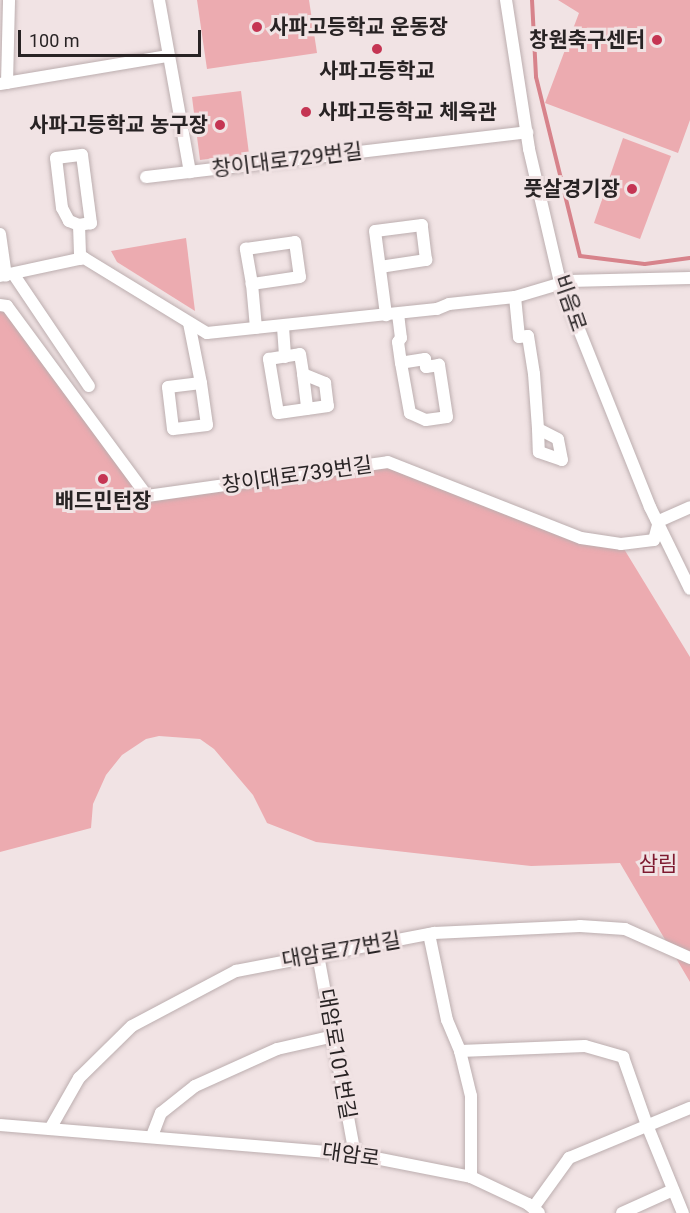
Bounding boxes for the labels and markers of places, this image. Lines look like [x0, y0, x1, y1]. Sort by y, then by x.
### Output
place label: 사파고등학교 운동장 [269, 14, 448, 40]
marker: 사파고등학교 운동장 [250, 20, 264, 34]
place label: 창원축구센터 [529, 27, 645, 53]
marker: 창원축구센터 [650, 33, 664, 47]
marker: 사파고등학교 [370, 42, 384, 56]
place label: 사파고등학교 [319, 58, 435, 84]
place label: 사파고등학교 체육관 [318, 99, 497, 125]
marker: 사파고등학교 체육관 [299, 105, 313, 119]
place label: 사파고등학교 농구장 [29, 112, 208, 138]
marker: 사파고등학교 농구장 [213, 118, 227, 132]
place label: 풋살경기장 [523, 176, 620, 202]
marker: 풋살경기장 [625, 182, 639, 196]
marker: 배드민턴장 [96, 472, 110, 486]
place label: 배드민턴장 [55, 488, 151, 514]

